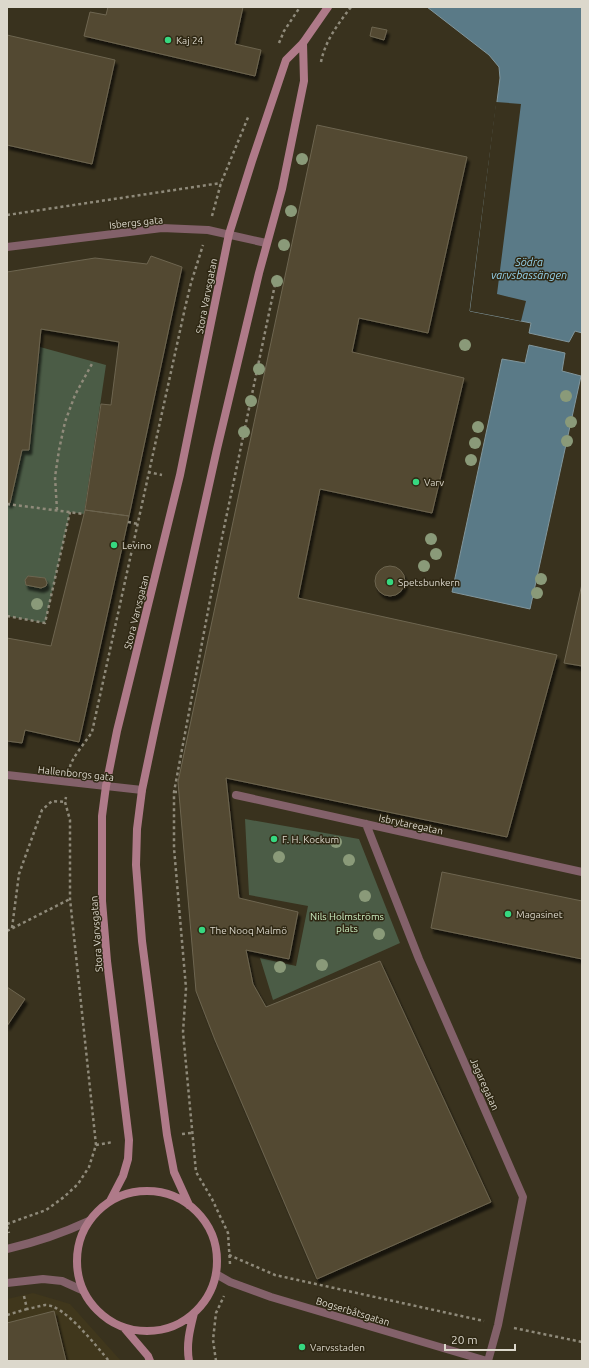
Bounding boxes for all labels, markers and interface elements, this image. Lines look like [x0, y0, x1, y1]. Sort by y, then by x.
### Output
marker: Kaj 24 [163, 35, 173, 45]
place label: Kaj 24 [176, 35, 204, 46]
street label: Isbergs gata [108, 214, 164, 231]
water label: Södra varvsbassängen [491, 256, 567, 281]
street label: Stora Varvsgatan [194, 258, 219, 335]
marker: Varv [411, 477, 421, 487]
place label: Varv [424, 477, 444, 488]
marker: Levino [109, 540, 119, 550]
place label: Levino [122, 540, 152, 551]
street label: Stora Varvsgatan [122, 574, 151, 651]
marker: Spetsbunkern [385, 577, 395, 587]
place label: Spetsbunkern [398, 577, 460, 588]
street label: Hallenborgs gata [37, 764, 115, 783]
street label: Isbrytaregatan [378, 812, 444, 837]
marker: F. H. Kockum [269, 834, 279, 844]
place label: F. H. Kockum [282, 834, 339, 845]
street label: Stora Varvsgatan [88, 895, 105, 972]
marker: Magasinet [503, 909, 513, 919]
place label: Magasinet [516, 909, 563, 920]
park label: Nils Holmströms plats [310, 911, 384, 934]
marker: The Nooq Malmö [197, 925, 207, 935]
place label: The Nooq Malmö [210, 925, 287, 936]
street label: Jagaregatan [468, 1056, 501, 1112]
street label: Bogserbåtsgatan [315, 1295, 391, 1328]
scale bar [445, 1326, 515, 1352]
text: 20 m [451, 1333, 478, 1346]
marker: Varvsstaden [297, 1342, 307, 1352]
place label: Varvsstaden [310, 1342, 365, 1353]

